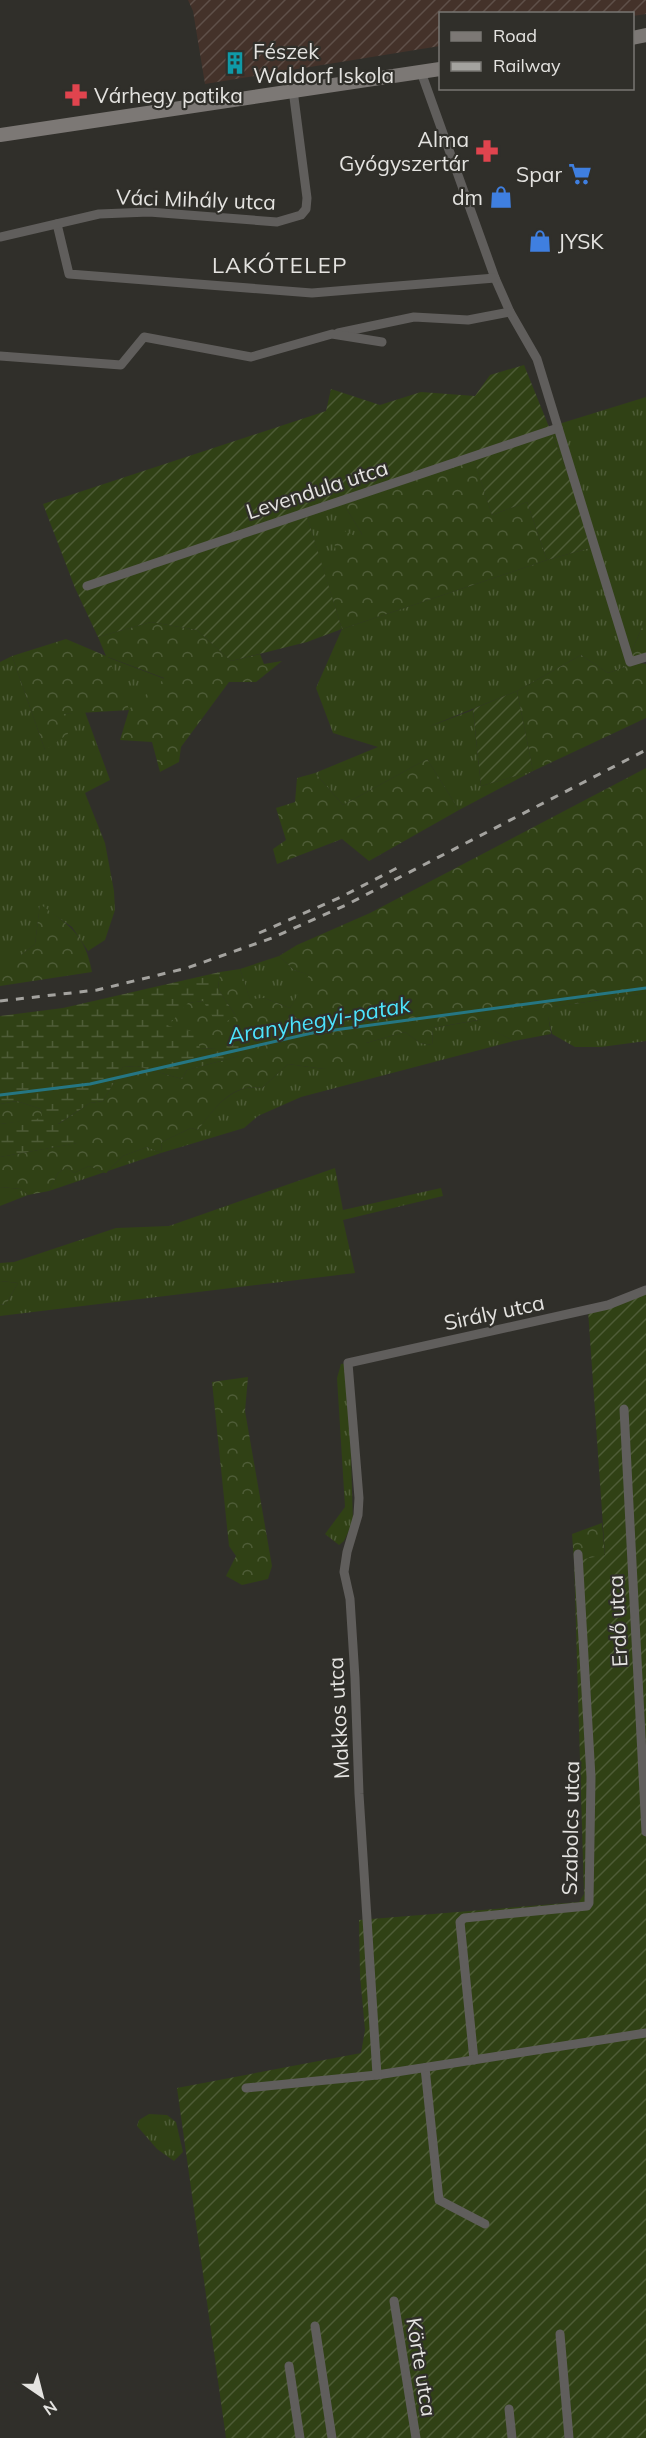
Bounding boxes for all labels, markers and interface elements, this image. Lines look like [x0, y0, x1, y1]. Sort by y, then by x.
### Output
legend [439, 12, 634, 90]
text: Road [493, 24, 537, 47]
place label: Fészek Waldorf Iskola [253, 38, 394, 88]
building icon: Fészek Waldorf Iskola [222, 50, 248, 76]
text: Railway [493, 54, 561, 77]
pharmacy icon: Várhegy patika [63, 82, 89, 108]
place label: Várhegy patika [94, 82, 243, 108]
place label: Alma Gyógyszertár [339, 126, 469, 176]
pharmacy icon: Alma Gyógyszertár [474, 138, 500, 164]
place label: Spar [516, 161, 562, 187]
supermarket icon: Spar [567, 161, 593, 187]
street label: Váci Mihály utca [116, 183, 276, 215]
place label: dm [452, 184, 483, 210]
shop icon: dm [488, 184, 514, 210]
shop icon: JYSK [527, 228, 553, 254]
place label: JYSK [558, 228, 604, 254]
district label: LAKÓTELEP [212, 251, 348, 279]
street label: Levendula utca [243, 454, 391, 524]
water label: Aranyhegyi-patak [225, 990, 413, 1050]
street label: Sirály utca [441, 1289, 547, 1335]
street label: Erdő utca [602, 1574, 632, 1668]
street label: Makkos utca [322, 1656, 354, 1780]
street label: Szabolcs utca [556, 1760, 584, 1896]
street label: Körte utca [401, 2316, 443, 2418]
north arrow [12, 2366, 72, 2426]
text: N [40, 2397, 61, 2420]

